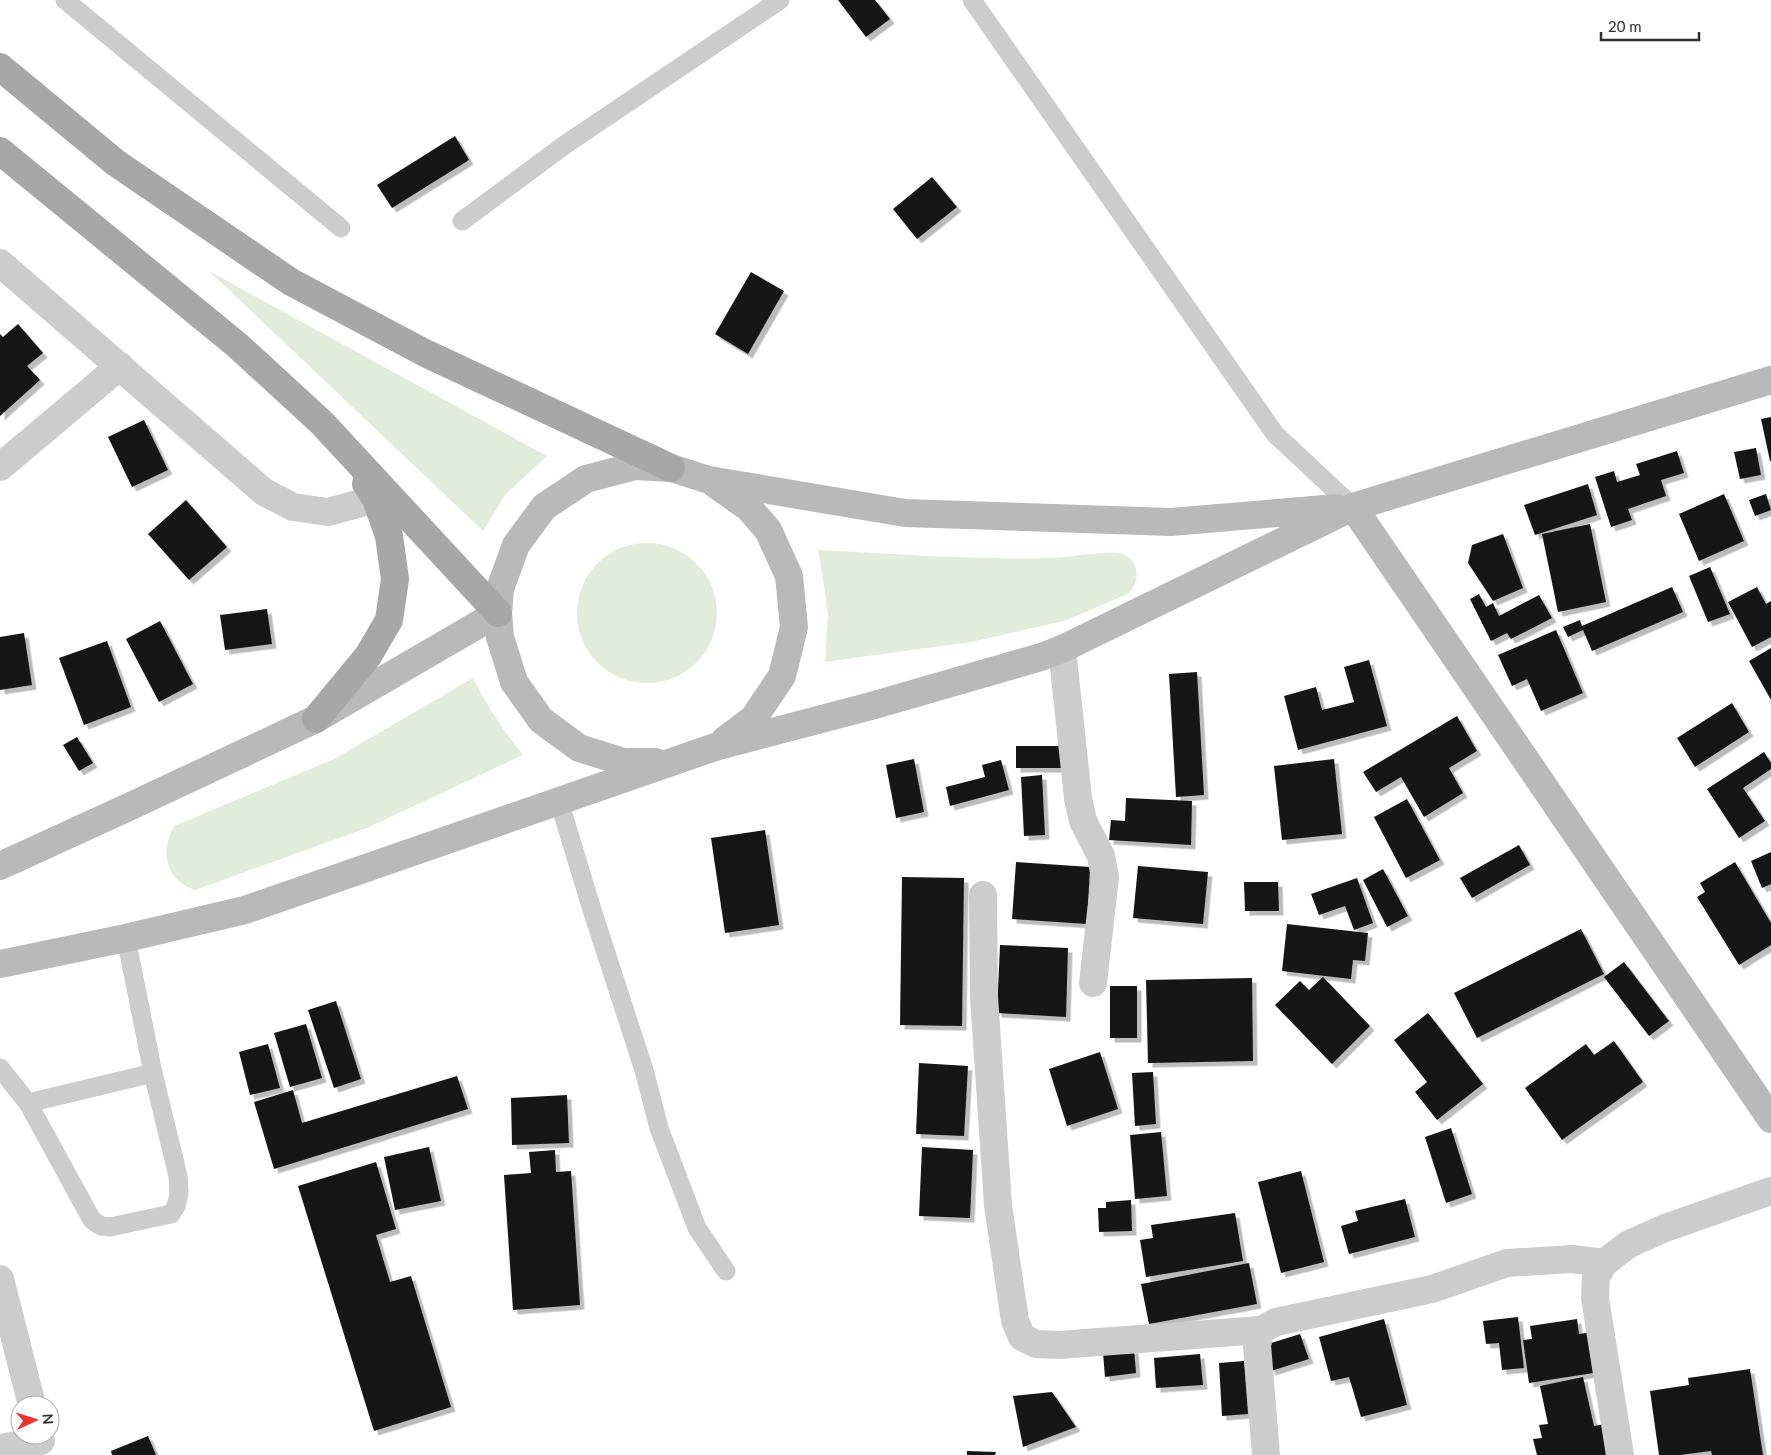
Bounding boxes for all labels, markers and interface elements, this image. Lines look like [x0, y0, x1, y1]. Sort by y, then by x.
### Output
scale bar [1601, 10, 1698, 42]
text: 20 m [1608, 17, 1642, 35]
north arrow [10, 1395, 60, 1445]
text: N [40, 1413, 57, 1425]

